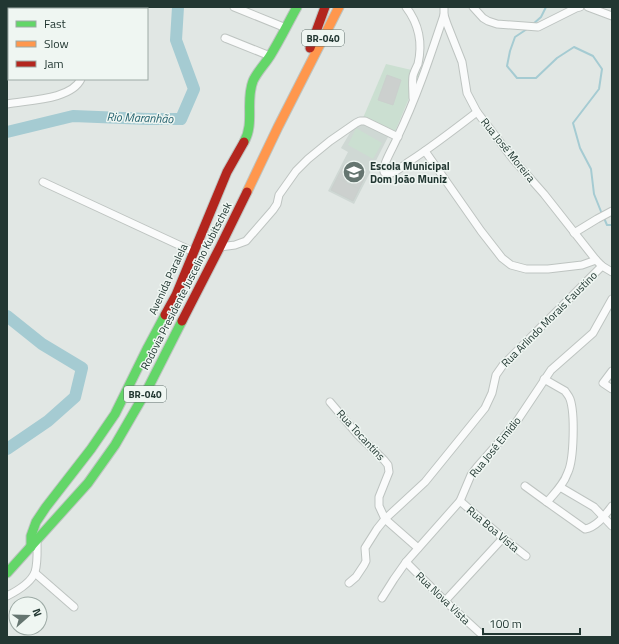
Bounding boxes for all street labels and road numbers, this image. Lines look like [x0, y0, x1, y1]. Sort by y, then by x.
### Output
road number: BR-040 [302, 30, 344, 46]
street label: Rua José Moreira [477, 114, 539, 186]
street label: Rodovia Presidente Juscelino Kubitschek [137, 199, 236, 373]
street label: Avenida Paralela [145, 240, 192, 317]
street label: Rua Arlindo Morais Faustino [497, 267, 601, 371]
road number: BR-040 [124, 386, 166, 402]
street label: Rua Tocantins [333, 406, 389, 464]
street label: Rua José Emídio [465, 413, 525, 481]
street label: Rua Boa Vista [463, 502, 523, 556]
street label: Rua Nova Vista [412, 568, 474, 628]

